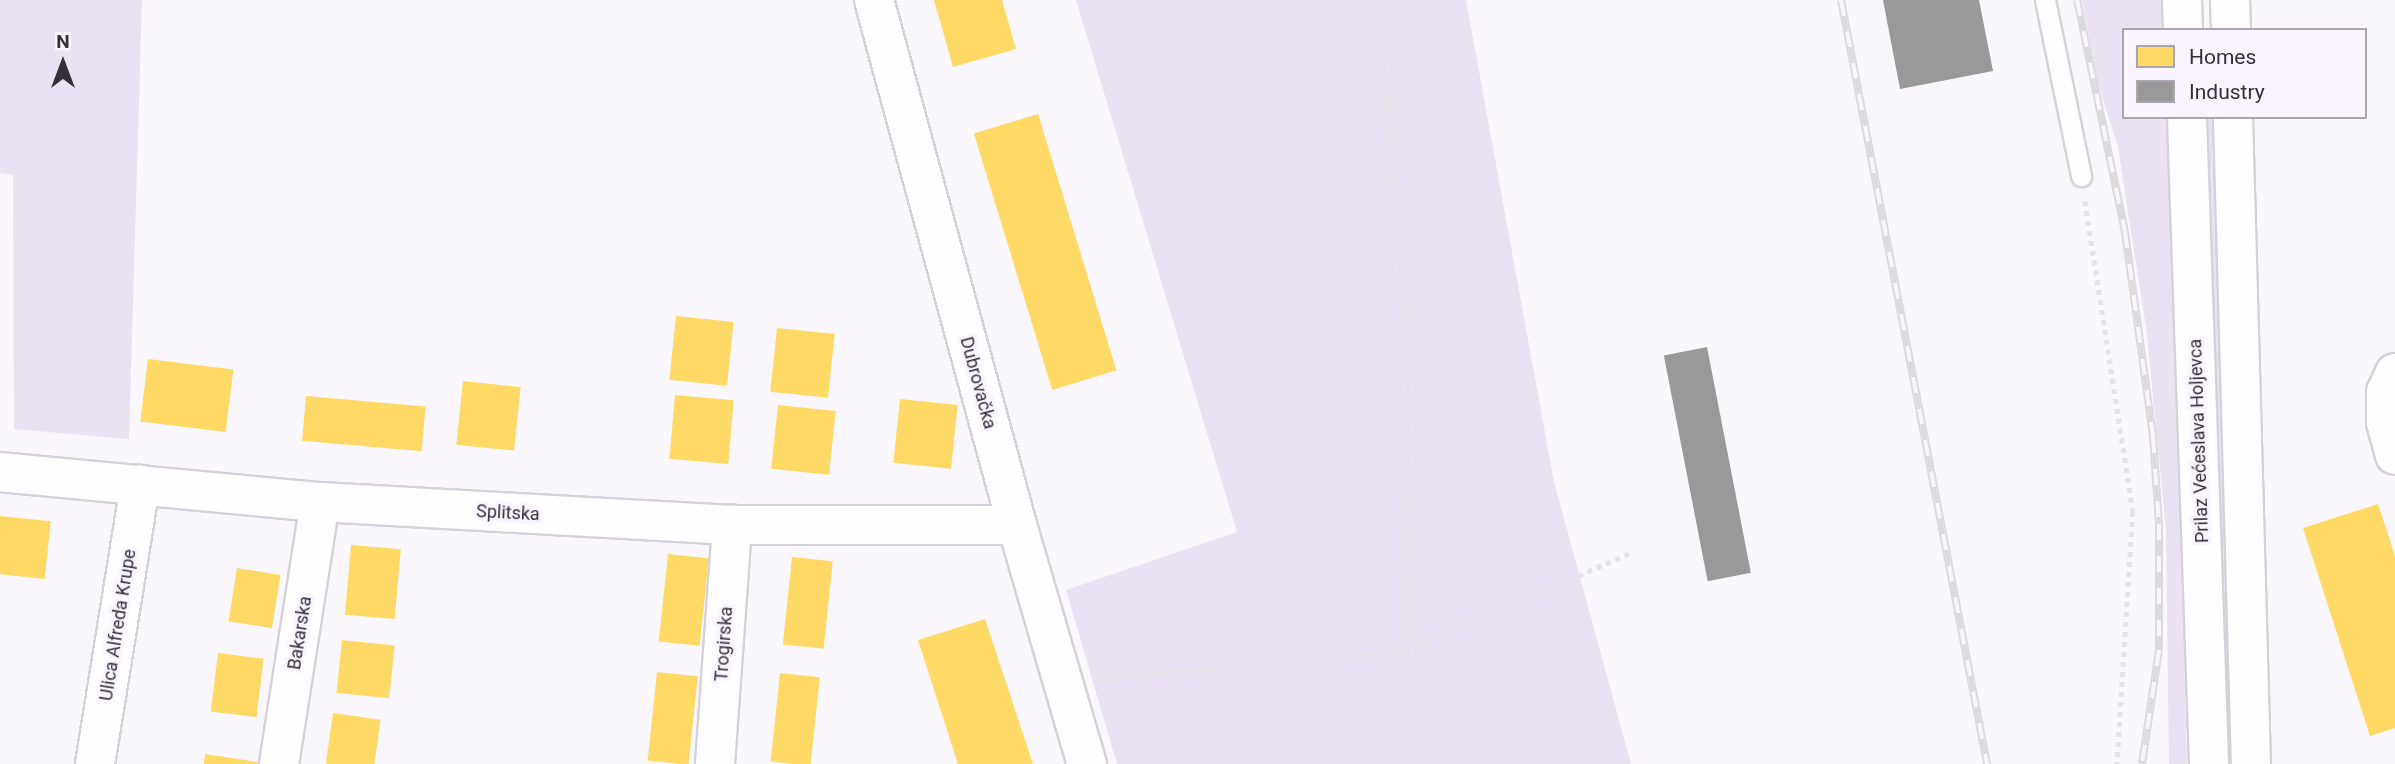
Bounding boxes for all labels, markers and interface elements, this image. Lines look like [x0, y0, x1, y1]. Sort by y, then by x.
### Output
north arrow [28, 28, 98, 98]
legend [2122, 28, 2367, 119]
text: N [56, 30, 70, 53]
text: Homes [2189, 45, 2256, 69]
text: Industry [2189, 80, 2265, 104]
street label: Dubrovačka [955, 335, 1001, 431]
street label: Prilaz Većeslava Holjevca [2185, 339, 2213, 543]
street label: Splitska [476, 501, 540, 525]
street label: Ulica Alfreda Krupe [95, 548, 141, 702]
street label: Bakarska [284, 595, 316, 671]
street label: Trogirska [711, 606, 737, 682]

